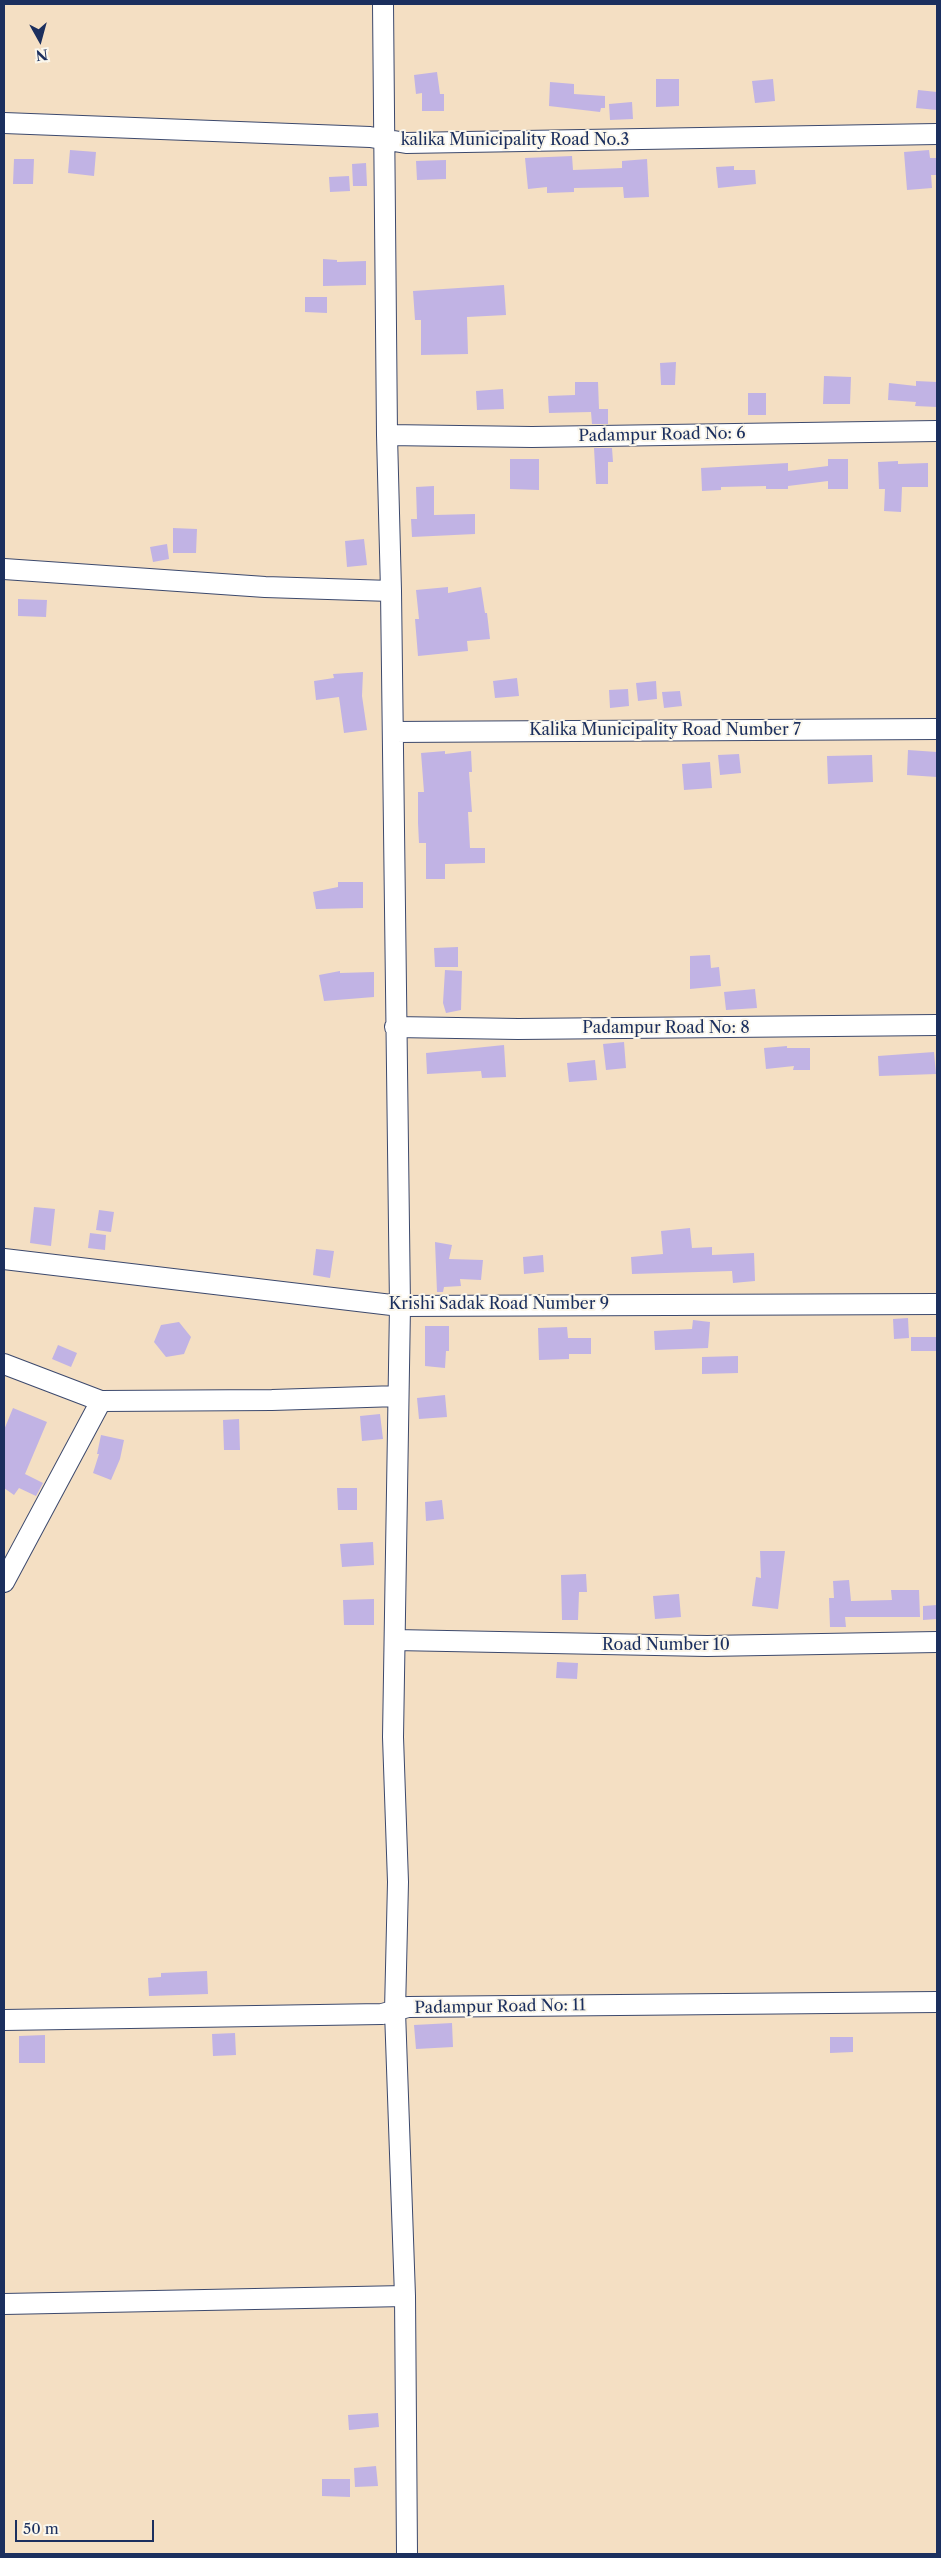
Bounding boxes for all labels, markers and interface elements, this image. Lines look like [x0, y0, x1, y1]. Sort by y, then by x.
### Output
north arrow [15, 15, 65, 65]
text: N [35, 45, 49, 65]
street label: kalika Municipality Road No.3 [401, 130, 629, 150]
street label: Padampur Road No: 6 [578, 424, 746, 446]
street label: Kalika Municipality Road Number 7 [529, 720, 801, 740]
street label: Padampur Road No: 8 [582, 1018, 750, 1038]
street label: Krishi Sadak Road Number 9 [389, 1294, 609, 1314]
street label: Road Number 10 [602, 1635, 730, 1655]
street label: Padampur Road No: 11 [414, 1996, 586, 2018]
scale bar [18, 2510, 156, 2542]
text: 50 m [23, 2519, 59, 2538]

